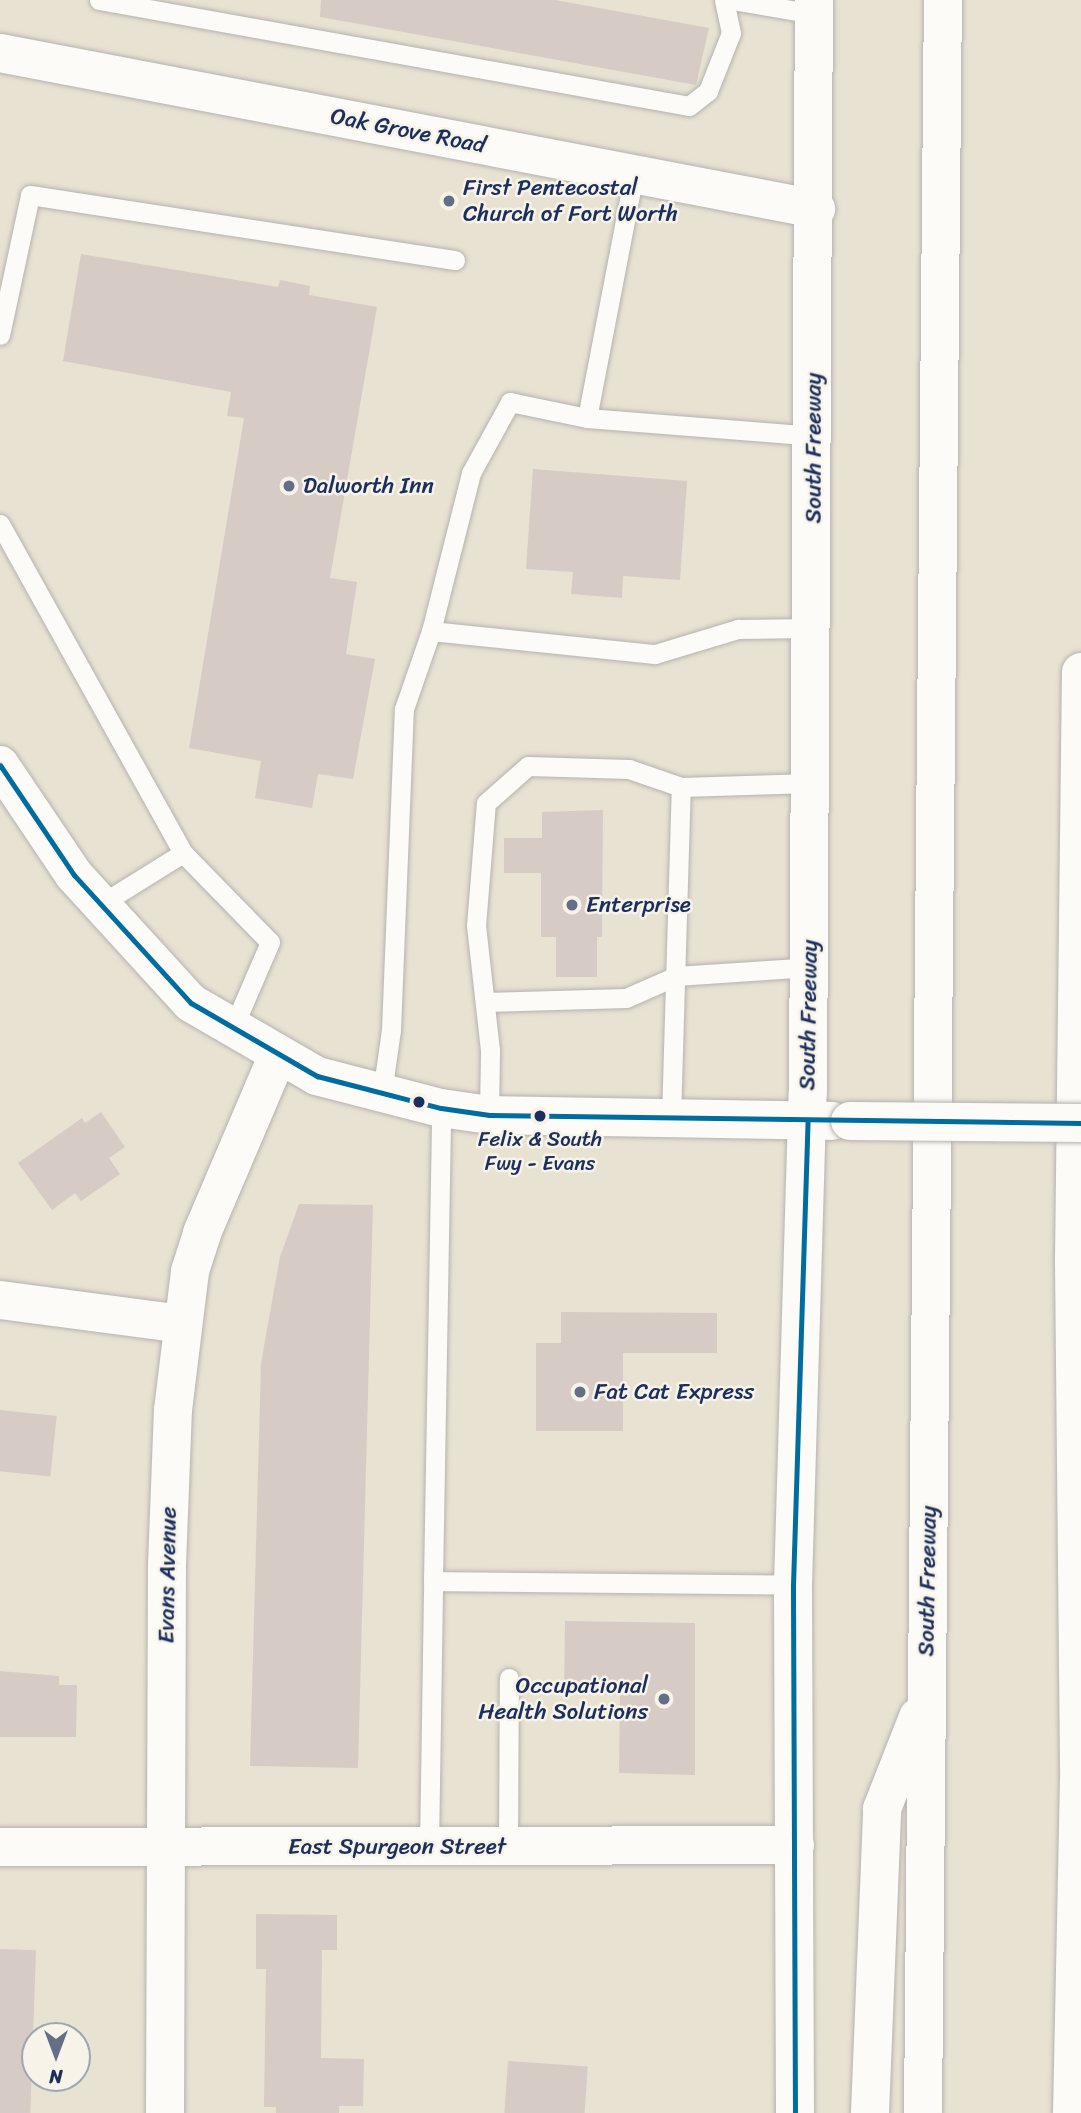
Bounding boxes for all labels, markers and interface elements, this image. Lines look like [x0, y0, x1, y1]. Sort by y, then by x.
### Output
street label: Oak Grove Road [328, 102, 488, 160]
place label: First Pentecostal Church of Fort Worth [463, 174, 679, 228]
marker: First Pentecostal Church of Fort Worth [441, 193, 457, 209]
street label: South Freeway [800, 372, 828, 524]
place label: Dalworth Inn [303, 472, 434, 500]
marker: Dalworth Inn [281, 478, 297, 494]
place label: Enterprise [586, 891, 691, 919]
marker: Enterprise [564, 897, 580, 913]
street label: South Freeway [794, 939, 824, 1091]
unlabelled marker [412, 1095, 426, 1109]
marker: Felix & South Fwy - Evans [533, 1109, 547, 1123]
place label: Felix & South Fwy - Evans [478, 1126, 602, 1176]
place label: Fat Cat Express [594, 1378, 755, 1406]
marker: Fat Cat Express [572, 1384, 588, 1400]
street label: South Freeway [913, 1505, 943, 1657]
street label: Evans Avenue [153, 1507, 183, 1643]
place label: Occupational Health Solutions [478, 1672, 648, 1726]
marker: Occupational Health Solutions [654, 1689, 674, 1709]
street label: East Spurgeon Street [287, 1833, 507, 1861]
north arrow [21, 2022, 91, 2092]
text: N [49, 2060, 63, 2093]

